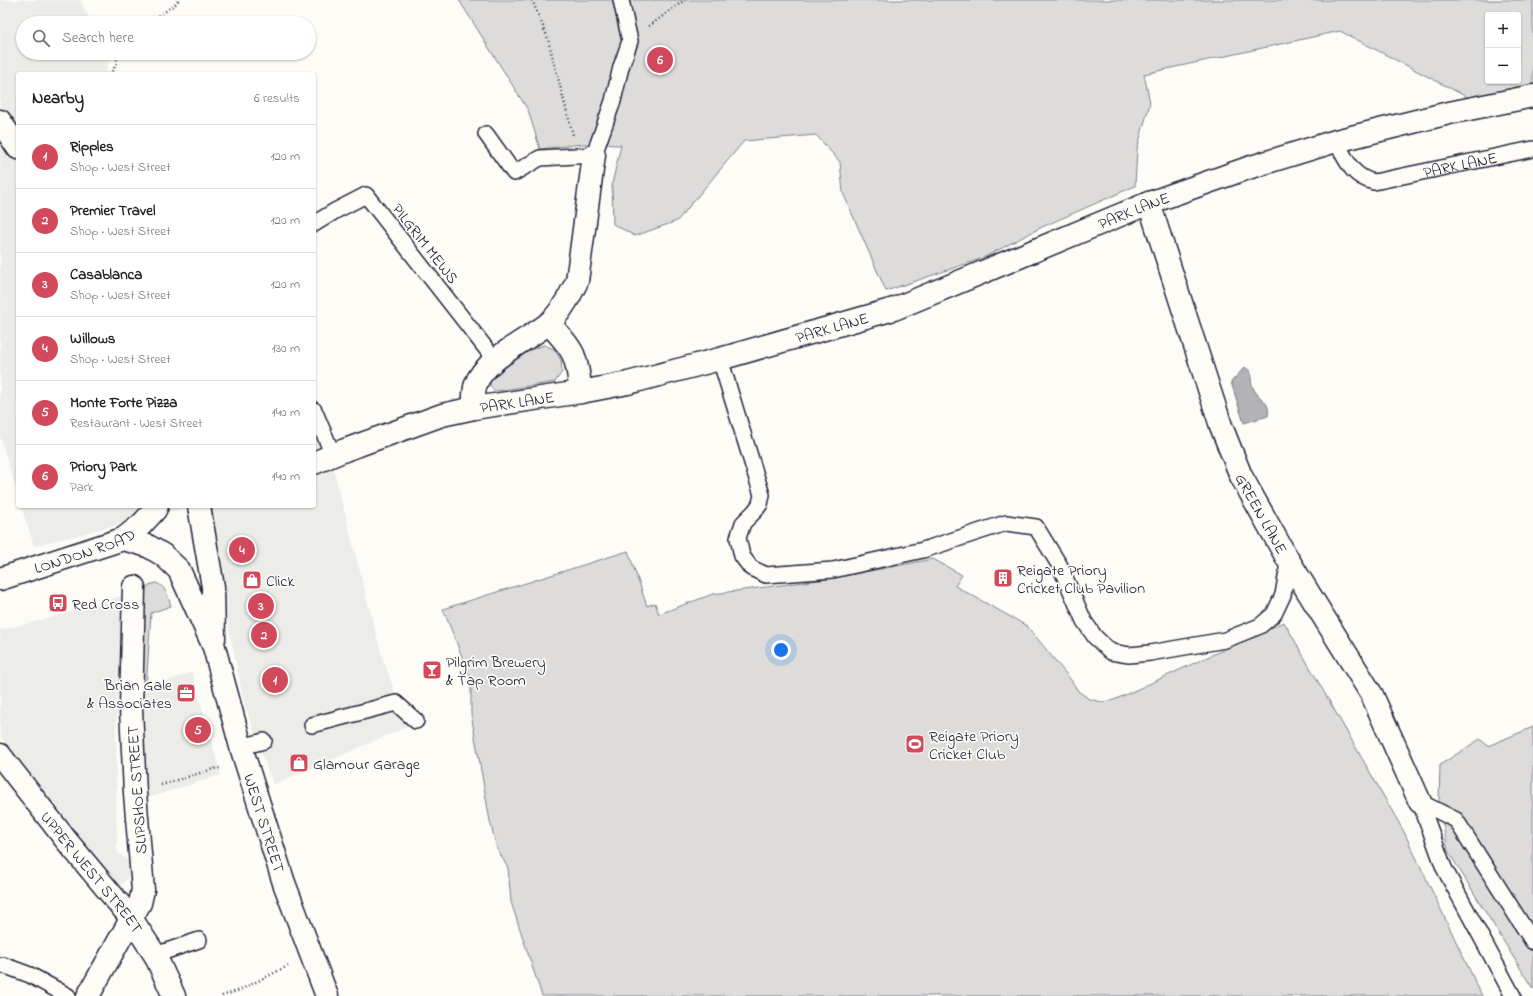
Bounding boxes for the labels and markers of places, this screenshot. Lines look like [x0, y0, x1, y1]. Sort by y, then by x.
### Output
pin: 6 [647, 45, 673, 75]
pin: 4 [229, 535, 255, 565]
place label: Reigate Priory Cricket Club Pavilion [1017, 559, 1145, 601]
building icon: Reigate Priory Cricket Club Pavilion [992, 567, 1014, 589]
shop icon: Click [241, 569, 263, 591]
place label: Click [266, 570, 295, 594]
pin: 3 [248, 591, 274, 621]
bus stop icon: Red Cross [47, 592, 69, 614]
place label: Red Cross [72, 593, 139, 617]
pin: 2 [251, 620, 277, 650]
place label: Pilgrim Brewery & Tap Room [446, 651, 546, 693]
bar icon: Pilgrim Brewery & Tap Room [421, 659, 443, 681]
pin: 1 [262, 665, 288, 695]
place label: Brian Gale & Associates [87, 674, 173, 716]
office icon: Brian Gale & Associates [175, 682, 197, 704]
pin: 5 [185, 715, 211, 745]
place label: Reigate Priory Cricket Club [929, 725, 1019, 767]
sports icon: Reigate Priory Cricket Club [904, 733, 926, 755]
shop icon: Glamour Garage [288, 752, 310, 774]
place label: Glamour Garage [313, 753, 421, 777]

